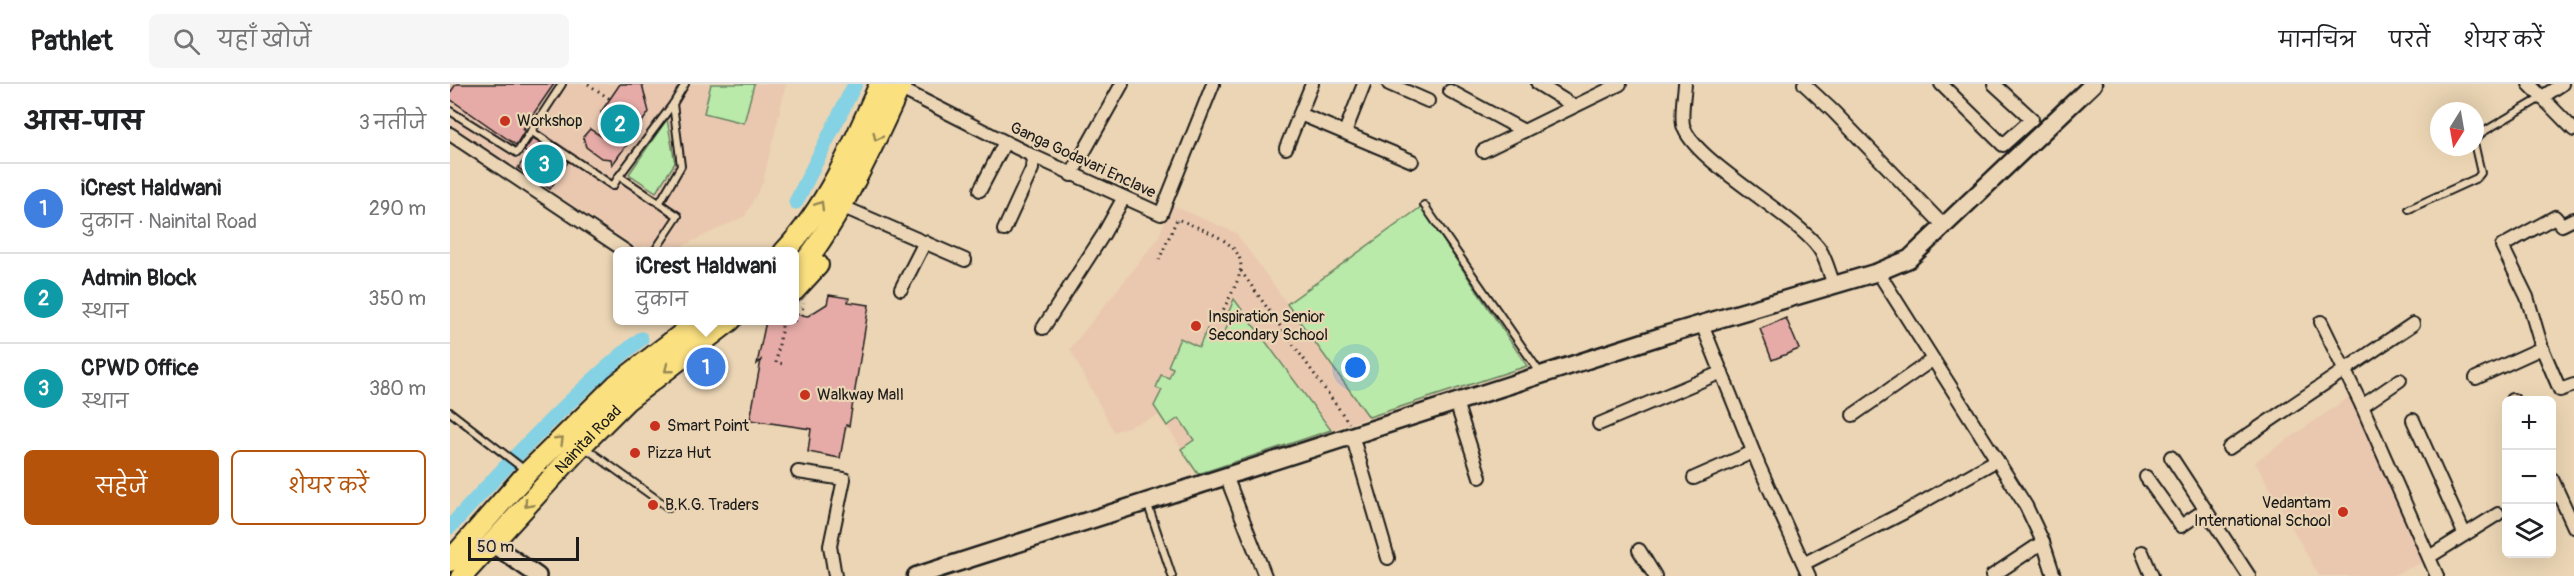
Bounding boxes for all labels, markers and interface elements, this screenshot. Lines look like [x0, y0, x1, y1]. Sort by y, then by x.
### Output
search box [149, 14, 569, 68]
text: Pathlet [30, 24, 113, 59]
icon: search [170, 25, 203, 58]
text: यहाँ खोजें [218, 26, 311, 54]
text: मानचित्र [2279, 27, 2356, 54]
text: परतें [2389, 27, 2430, 54]
text: शेयर करें [2463, 27, 2544, 54]
pin: 2 [600, 102, 640, 147]
north arrow [2430, 102, 2484, 156]
text: आस-पास [24, 106, 143, 138]
text: 3 नतीजे [359, 110, 426, 135]
place label: Workshop [517, 111, 583, 131]
marker: Workshop [498, 114, 512, 128]
street label: Ganga Godavari Enclave [1007, 117, 1159, 203]
one-way arrow [873, 131, 884, 142]
pin: 3 [524, 142, 563, 187]
text: iCrest Haldwani [81, 174, 221, 202]
text: 1 [40, 196, 47, 221]
text: 290 m [369, 196, 426, 221]
one-way arrow [812, 201, 824, 211]
text: दुकान · Nainital Road [81, 209, 257, 234]
popup [613, 247, 799, 325]
text: iCrest Haldwani [636, 252, 776, 280]
text: Admin Block [81, 264, 196, 292]
text: 2 [38, 286, 49, 311]
text: 350 m [368, 286, 426, 311]
text: दुकान [636, 287, 688, 312]
text: स्थान [81, 299, 128, 324]
place label: Inspiration Senior Secondary School [1208, 307, 1328, 345]
marker: Inspiration Senior Secondary School [1189, 319, 1203, 333]
pin: 1 [686, 344, 726, 390]
your location [1341, 353, 1370, 382]
text: CPWD Office [81, 354, 198, 382]
one-way arrow [663, 361, 674, 372]
text: 3 [38, 376, 49, 401]
text: 380 m [369, 376, 426, 401]
place label: Walkway Mall [817, 385, 904, 405]
marker: Walkway Mall [798, 388, 812, 402]
text: स्थान [81, 389, 128, 414]
map controls [2502, 396, 2556, 558]
button: + [2502, 396, 2556, 450]
street label: Nainital Road [551, 401, 626, 478]
place label: Smart Point [667, 416, 750, 436]
marker: Smart Point [648, 419, 662, 433]
one-way arrow [553, 436, 563, 447]
place label: Pizza Hut [647, 443, 711, 463]
marker: Pizza Hut [628, 446, 642, 460]
button: सहेजें [24, 450, 219, 525]
button: शेयर करें [231, 450, 426, 525]
button: − [2502, 450, 2556, 504]
place label: Vedantam International School [2194, 493, 2331, 531]
place label: B.K.G. Traders [665, 495, 759, 515]
one-way arrow [524, 497, 535, 508]
marker: B.K.G. Traders [646, 498, 660, 512]
button: layers [2502, 504, 2556, 558]
marker: Vedantam International School [2336, 505, 2350, 519]
scale bar [468, 534, 579, 562]
text: 50 m [477, 537, 514, 557]

